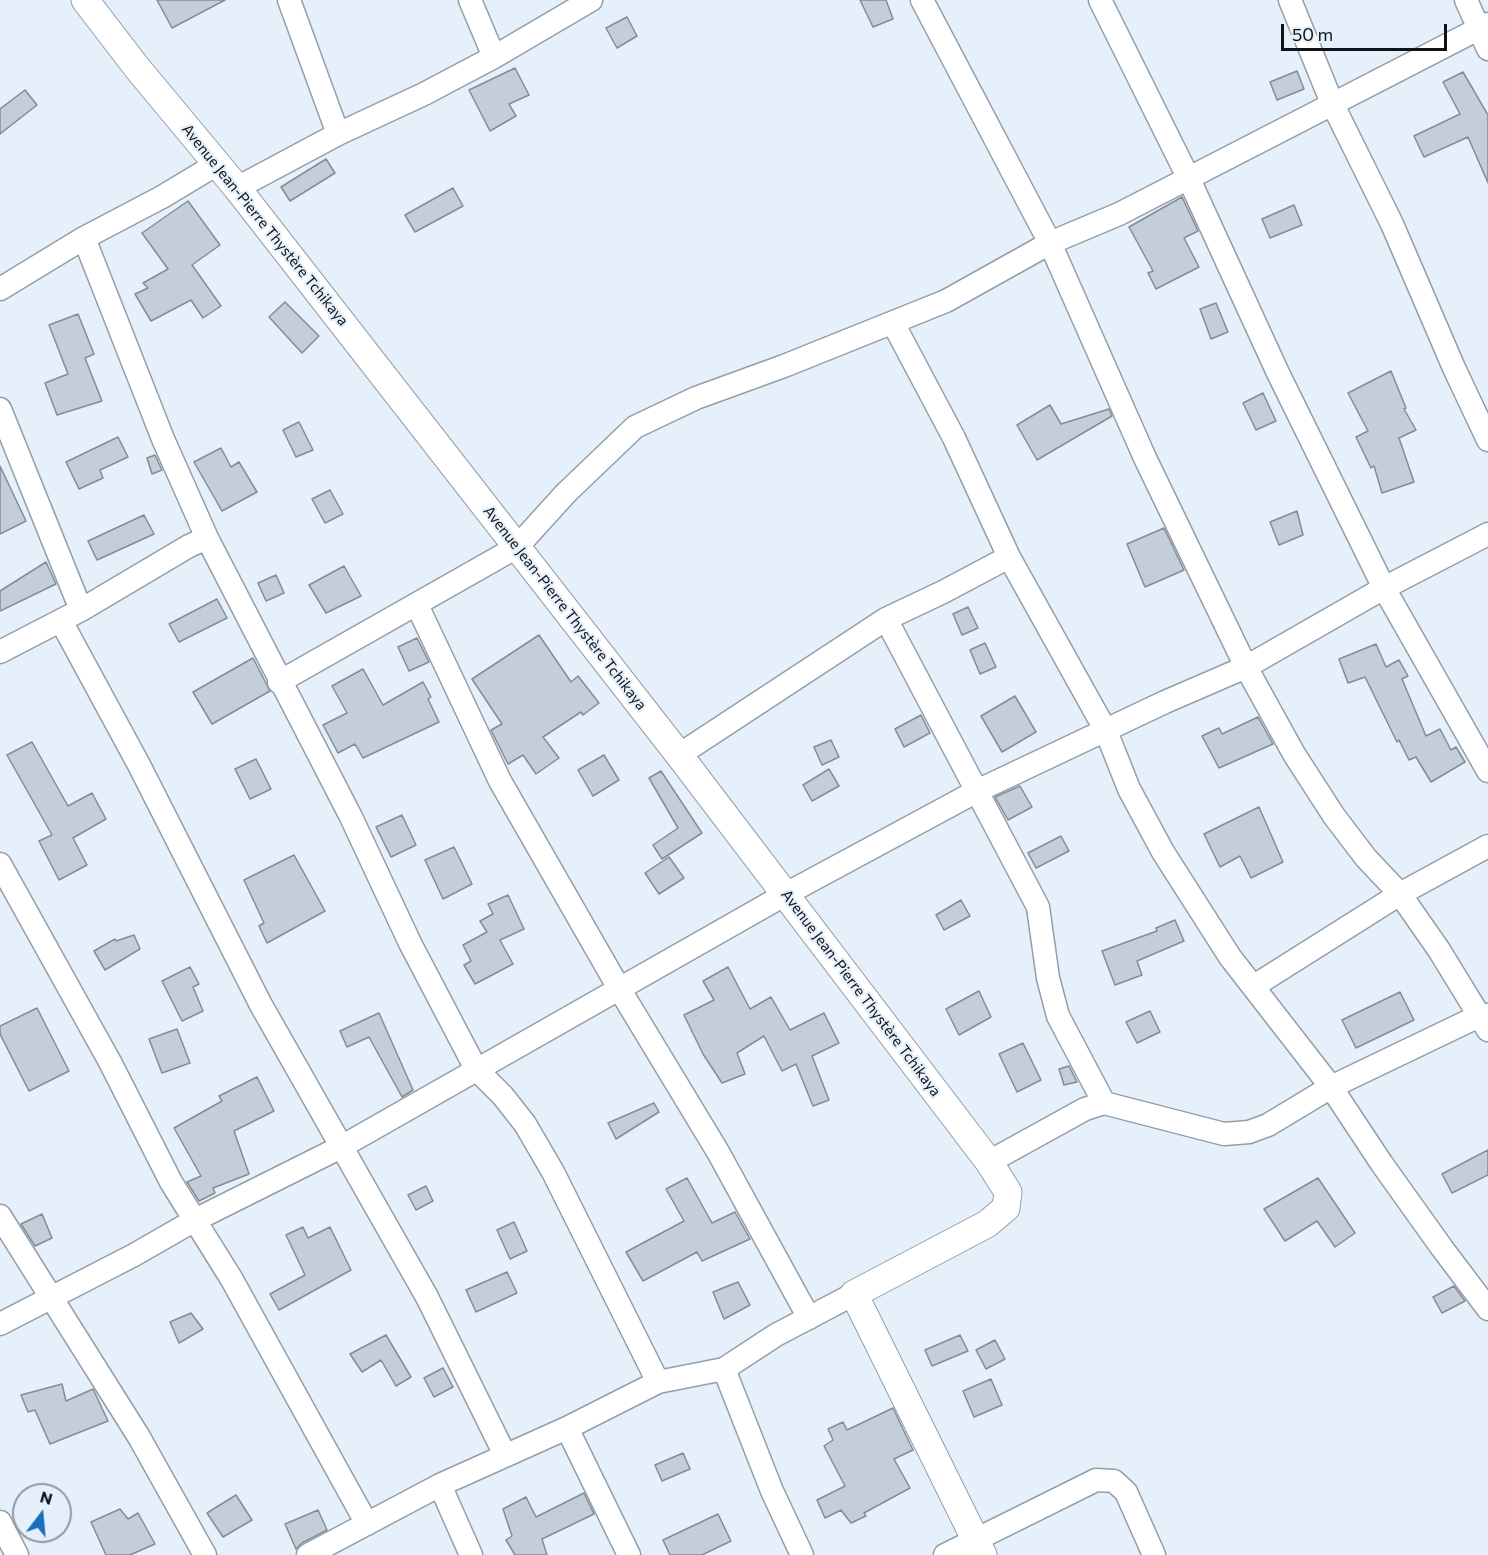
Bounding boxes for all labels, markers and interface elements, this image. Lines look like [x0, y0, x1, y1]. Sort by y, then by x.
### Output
scale bar [1284, 12, 1450, 50]
text: 50 m [1292, 23, 1333, 45]
street label: Avenue Jean-Pierre Thystère Tchikaya [178, 121, 352, 329]
street label: Avenue Jean-Pierre Thystère Tchikaya [480, 502, 650, 714]
street label: Avenue Jean-Pierre Thystère Tchikaya [777, 886, 945, 1100]
north arrow [12, 1483, 72, 1543]
text: N [38, 1486, 55, 1508]

